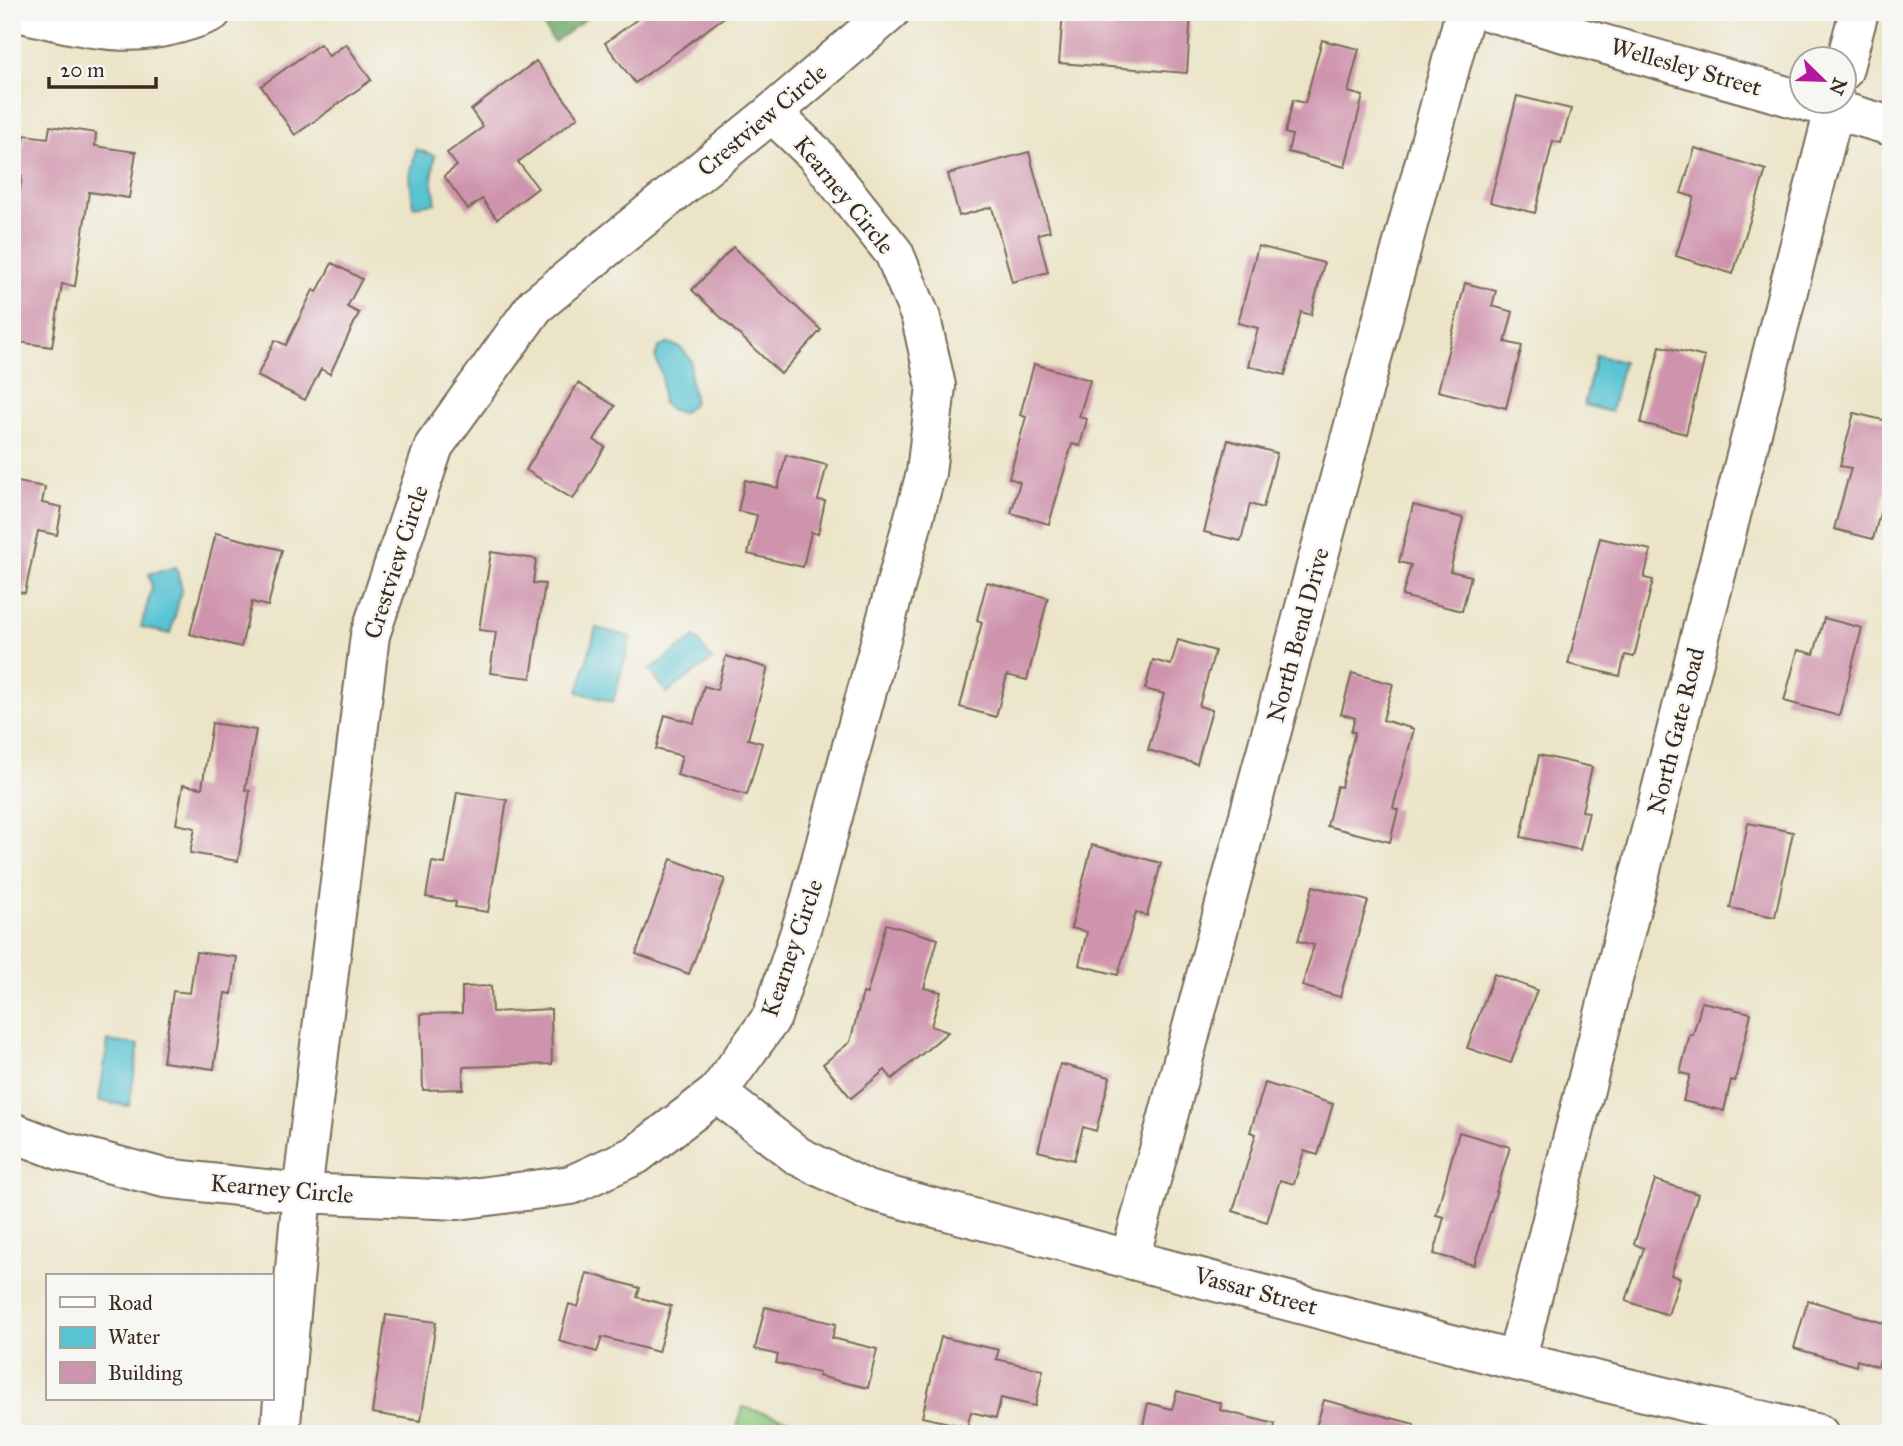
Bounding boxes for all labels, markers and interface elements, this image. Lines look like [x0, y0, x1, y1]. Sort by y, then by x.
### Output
street label: Wellesley Street [1607, 31, 1765, 103]
scale bar [49, 46, 156, 90]
north arrow [1787, 46, 1857, 116]
text: 20 m [60, 57, 105, 83]
street label: Crestview Circle [691, 57, 833, 183]
text: N [1824, 75, 1852, 98]
street label: Kearney Circle [787, 130, 901, 260]
street label: Crestview Circle [357, 481, 435, 643]
street label: North Bend Drive [1260, 544, 1336, 726]
street label: North Gate Road [1641, 645, 1711, 817]
street label: Kearney Circle [754, 875, 830, 1021]
street label: Kearney Circle [209, 1168, 355, 1210]
street label: Vassar Street [1190, 1260, 1321, 1322]
legend [46, 1274, 273, 1400]
text: Road [108, 1290, 153, 1316]
text: Water [108, 1324, 160, 1350]
text: Building [108, 1360, 182, 1386]

